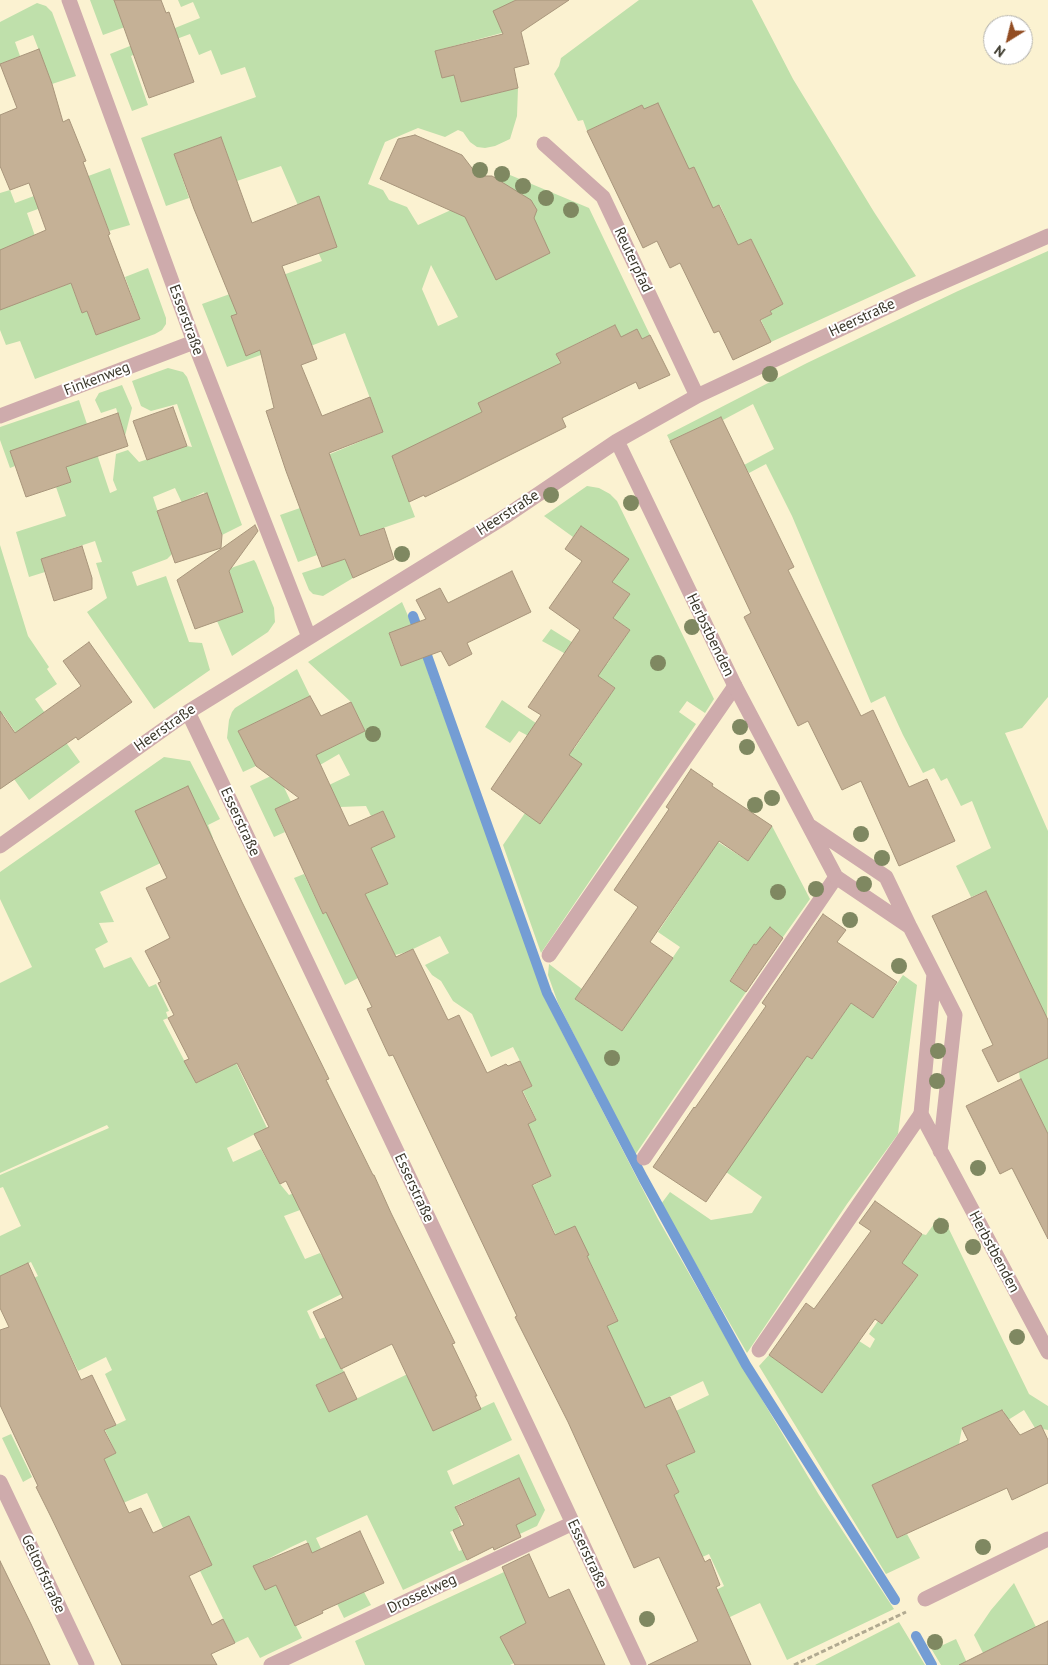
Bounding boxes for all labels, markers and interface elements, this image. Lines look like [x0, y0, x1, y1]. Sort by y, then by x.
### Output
north arrow [983, 15, 1033, 65]
text: N [991, 41, 1009, 61]
street label: Reuterpfad [610, 225, 656, 295]
street label: Esserstraße [165, 282, 207, 358]
street label: Heerstraße [826, 295, 898, 341]
street label: Finkenweg [61, 358, 133, 400]
street label: Heerstraße [473, 486, 543, 540]
street label: Herbstbenden [682, 591, 738, 679]
street label: Heerstraße [131, 700, 199, 756]
street label: Esserstraße [216, 785, 264, 859]
street label: Esserstraße [390, 1151, 438, 1225]
street label: Herbstbenden [965, 1208, 1023, 1296]
street label: Esserstraße [563, 1517, 611, 1591]
street label: Geltorfstraße [17, 1532, 69, 1616]
street label: Drosselweg [385, 1570, 459, 1618]

